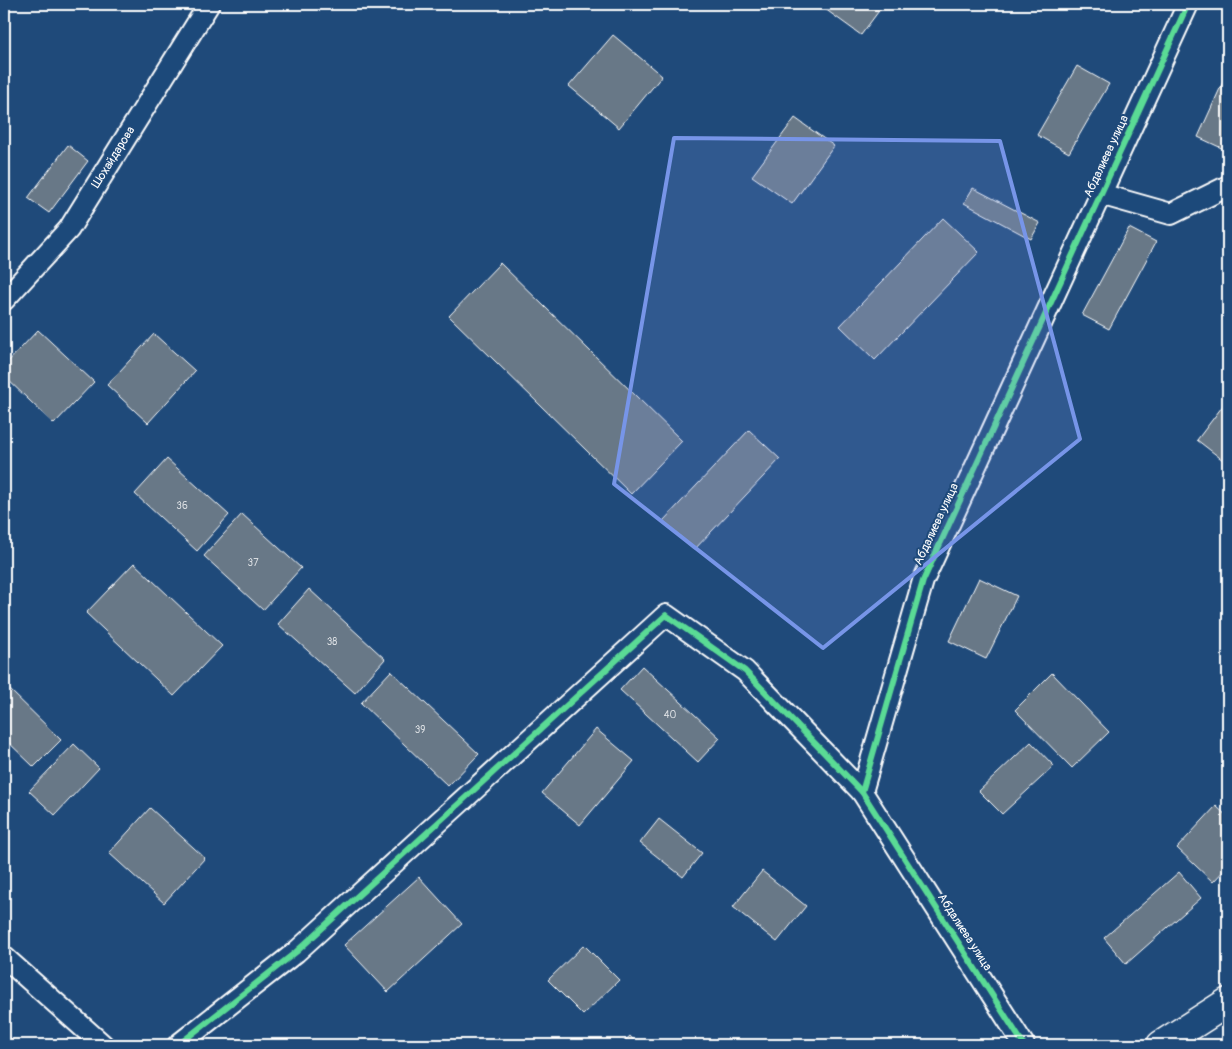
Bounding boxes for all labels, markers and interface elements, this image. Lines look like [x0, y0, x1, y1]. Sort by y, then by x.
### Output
street label: Абдалиева улица [1081, 112, 1132, 200]
street label: Шохайдарова [89, 123, 139, 191]
street label: Абдалиева улица [911, 480, 962, 568]
house number: 36 [176, 500, 188, 512]
house number: 37 [248, 557, 259, 569]
house number: 38 [327, 636, 337, 648]
house number: 40 [664, 709, 676, 721]
house number: 39 [415, 724, 425, 736]
street label: Абдалиева улица [934, 891, 995, 974]

